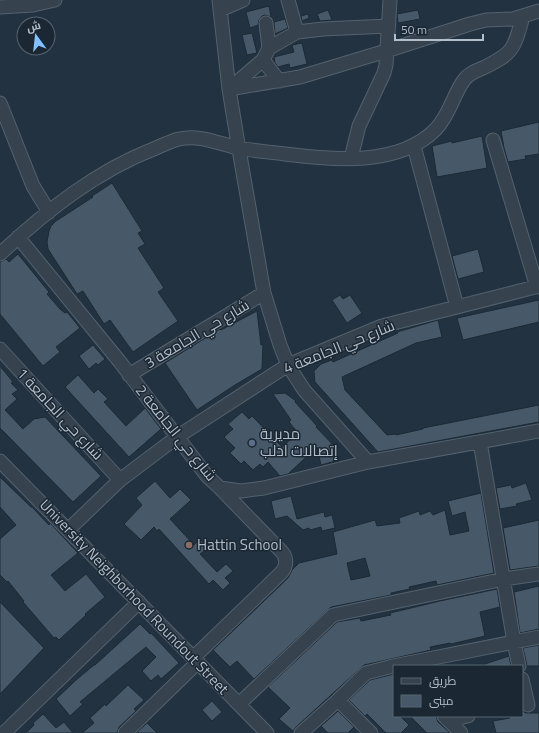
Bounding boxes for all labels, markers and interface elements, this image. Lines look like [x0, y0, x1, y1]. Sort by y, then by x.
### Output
north arrow [16, 16, 56, 56]
scale bar [395, 16, 483, 42]
text: ش [25, 17, 42, 36]
text: 50 m [401, 20, 427, 39]
street label: شارع حي الجامعة 3 [140, 293, 254, 375]
street label: شارع حي الجامعة 4 [280, 314, 398, 380]
street label: شارع حي الجامعة 1 [11, 363, 109, 465]
street label: شارع حي الجامعة 2 [129, 379, 223, 487]
place label: مديرية إتصالات ادلب [260, 422, 338, 462]
marker: مديرية إتصالات ادلب [247, 438, 257, 448]
street label: University Neighborhood Roundout Street [34, 494, 235, 700]
place label: Hattin School [197, 533, 282, 556]
marker: Hattin School [184, 540, 194, 550]
legend [393, 665, 523, 717]
text: طريق [429, 671, 457, 690]
text: مبنى [429, 691, 454, 710]

